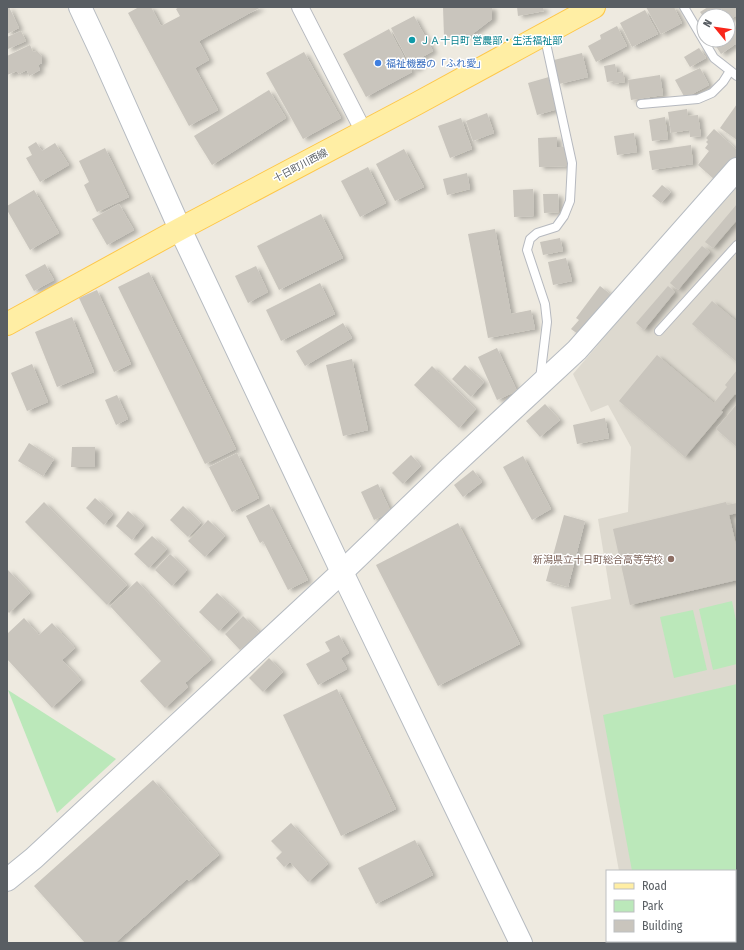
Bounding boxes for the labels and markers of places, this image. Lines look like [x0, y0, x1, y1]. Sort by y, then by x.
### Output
marker: ＪＡ十日町 営農部・生活福祉部 [407, 35, 417, 45]
place label: ＪＡ十日町 営農部・生活福祉部 [420, 35, 562, 47]
marker: 福祉機器の「ふれ愛」 [373, 58, 383, 68]
place label: 福祉機器の「ふれ愛」 [386, 58, 486, 70]
place label: 新潟県立十日町総合高等学校 [533, 554, 663, 566]
marker: 新潟県立十日町総合高等学校 [666, 554, 676, 564]

